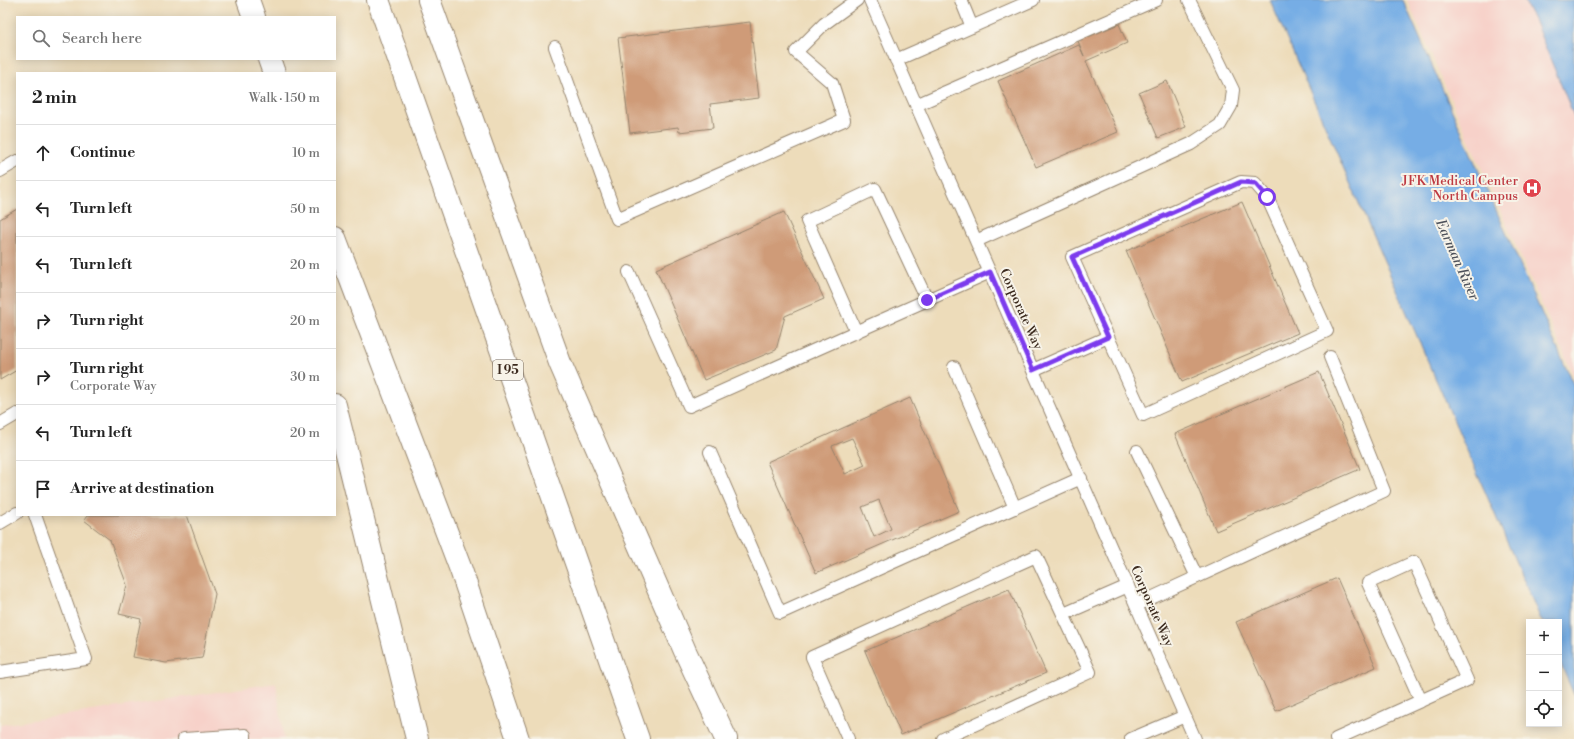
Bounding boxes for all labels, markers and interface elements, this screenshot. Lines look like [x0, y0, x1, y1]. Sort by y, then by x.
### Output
search box [16, 16, 336, 60]
icon: search [30, 27, 52, 49]
text: Search here [62, 29, 142, 48]
text: 2 min [32, 87, 77, 109]
text: Walk · 150 m [249, 90, 320, 106]
icon: ahead [32, 142, 54, 164]
text: Continue [70, 143, 135, 162]
text: 10 m [292, 145, 320, 161]
place label: JFK Medical Center North Campus [1401, 173, 1518, 204]
hospital icon: JFK Medical Center North Campus [1521, 177, 1543, 199]
route start [1258, 188, 1276, 206]
icon: left [32, 198, 54, 220]
text: Turn left [70, 199, 132, 218]
text: 50 m [290, 201, 320, 217]
water label: Earman River [1431, 216, 1483, 304]
icon: left [32, 254, 54, 276]
text: Turn left [70, 255, 132, 274]
text: 20 m [290, 257, 320, 273]
street label: Corporate Way [996, 266, 1046, 352]
route end [918, 291, 936, 309]
icon: right [32, 310, 54, 332]
text: Turn right [70, 311, 144, 330]
text: 20 m [290, 313, 320, 329]
text: Turn right [70, 359, 144, 378]
road number: I 95 [493, 360, 523, 380]
icon: right [32, 366, 54, 388]
text: 30 m [290, 369, 320, 385]
text: Corporate Way [70, 378, 157, 394]
icon: left [32, 422, 54, 444]
text: Turn left [70, 423, 132, 442]
text: 20 m [290, 425, 320, 441]
icon: arrive [32, 478, 54, 500]
text: Arrive at destination [70, 479, 214, 498]
street label: Corporate Way [1127, 563, 1177, 649]
map controls [1526, 619, 1562, 727]
button: + [1526, 619, 1562, 655]
button: − [1526, 655, 1562, 691]
button: locate [1526, 691, 1562, 727]

